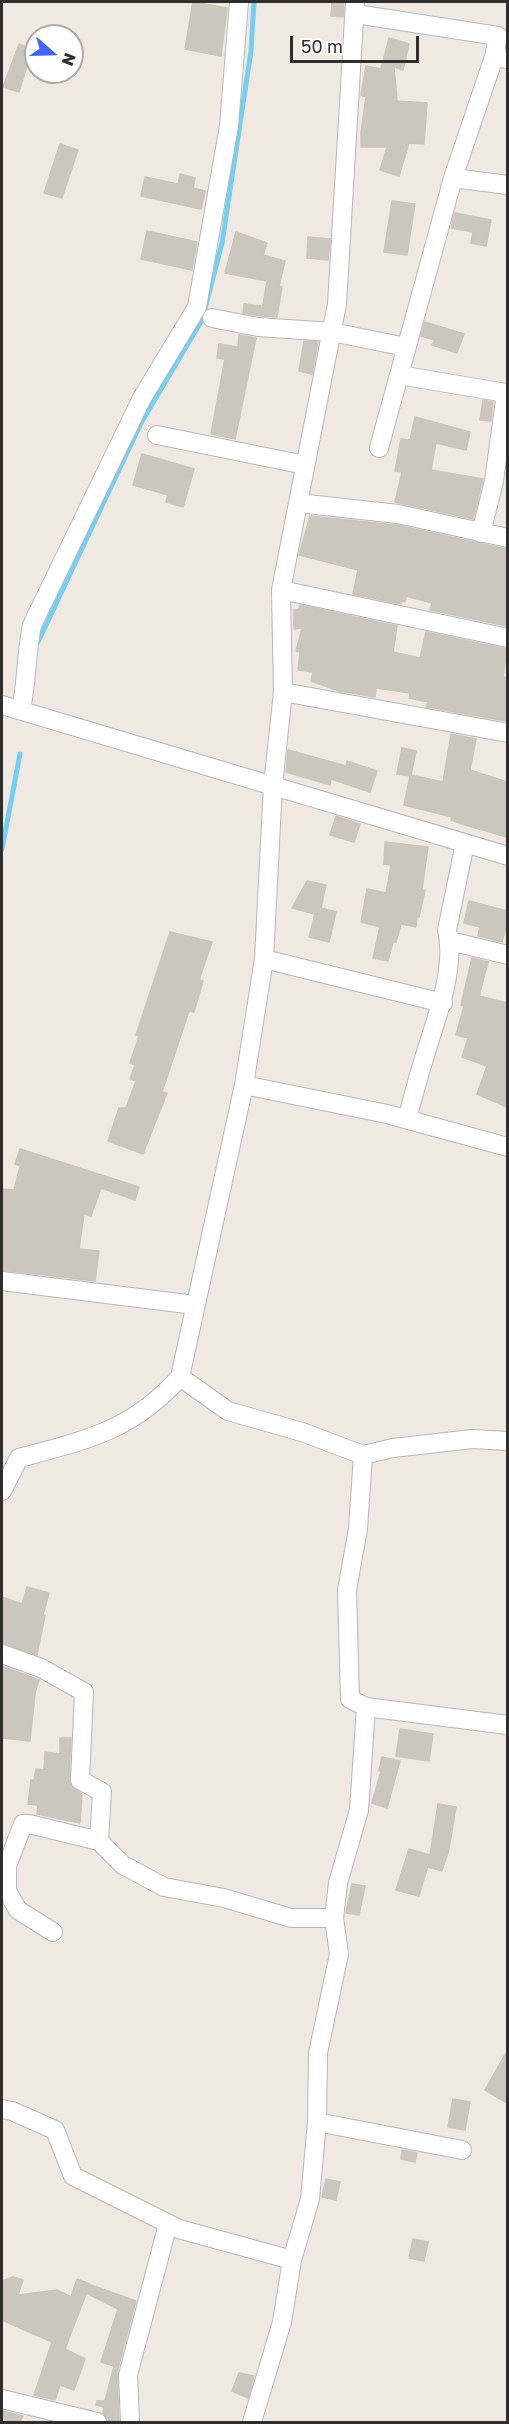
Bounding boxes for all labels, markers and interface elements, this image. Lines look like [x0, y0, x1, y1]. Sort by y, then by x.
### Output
north arrow [24, 24, 84, 84]
scale bar [293, 24, 422, 62]
text: 50 m [301, 35, 343, 57]
text: N [58, 50, 81, 69]

